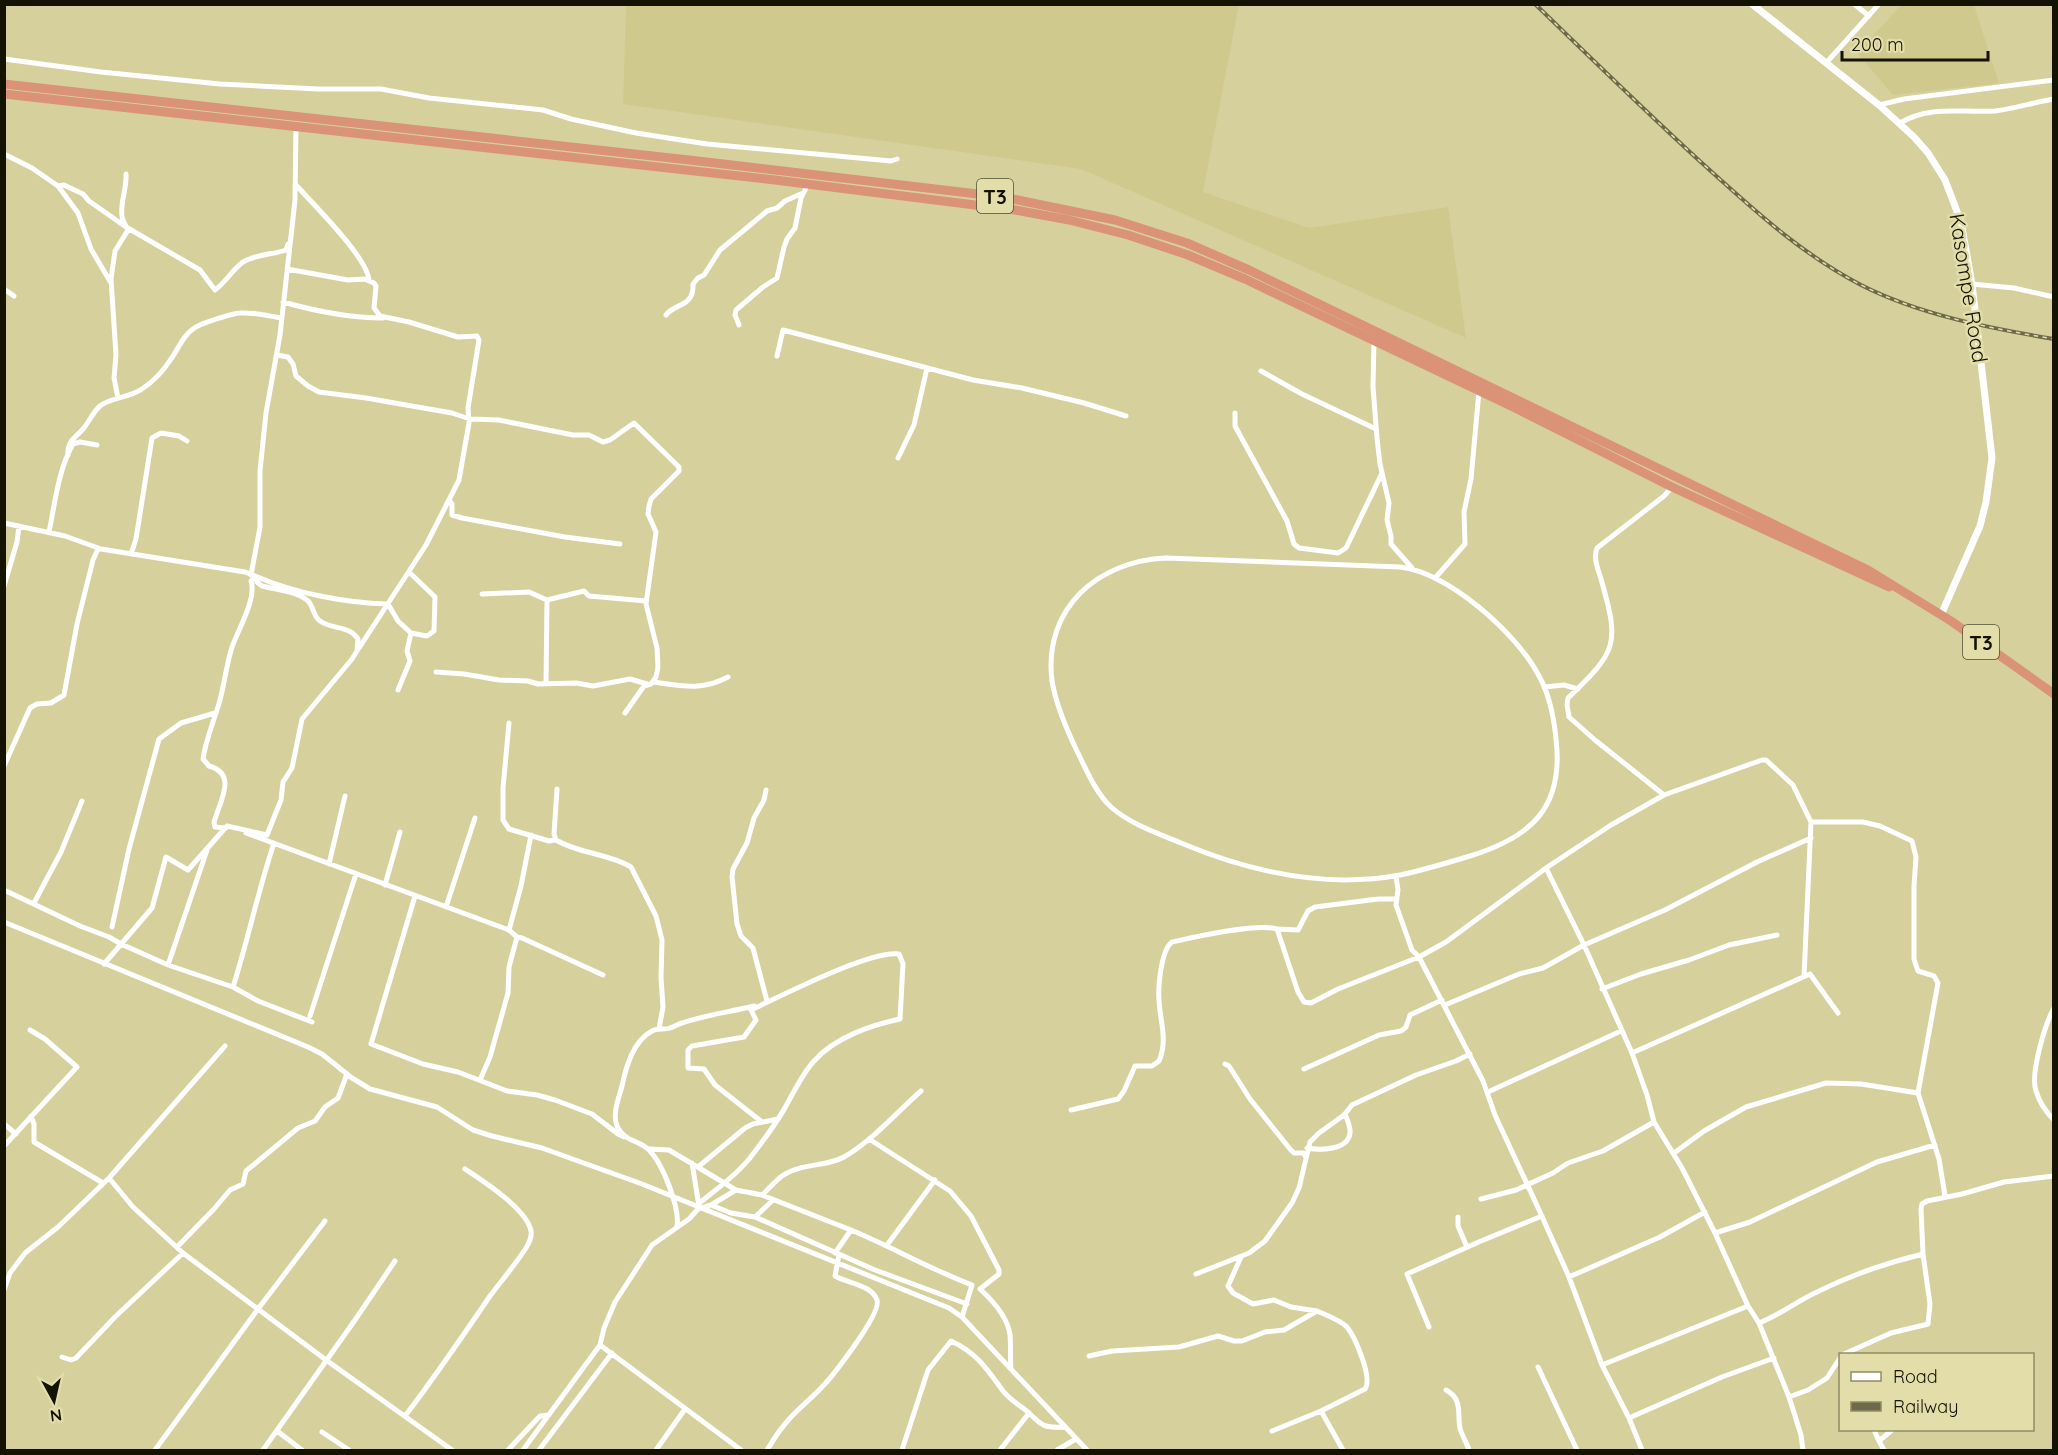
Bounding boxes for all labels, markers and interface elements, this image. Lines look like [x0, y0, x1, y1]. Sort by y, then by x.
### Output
scale bar [1842, 24, 1988, 62]
text: 200 m [1851, 33, 1904, 56]
road number: T3 [977, 179, 1013, 213]
street label: Kasompe Road [1944, 211, 1994, 365]
road number: T3 [1963, 625, 1999, 659]
legend [1839, 1353, 2034, 1431]
text: Road [1893, 1365, 1938, 1388]
north arrow [24, 1371, 84, 1431]
text: Railway [1893, 1395, 1959, 1418]
text: N [49, 1405, 63, 1427]

